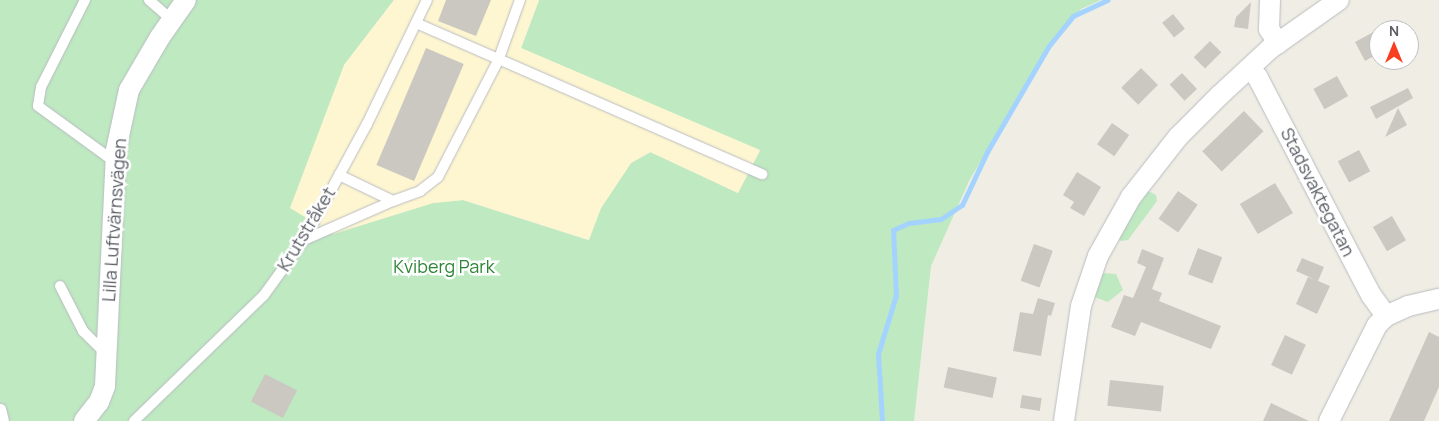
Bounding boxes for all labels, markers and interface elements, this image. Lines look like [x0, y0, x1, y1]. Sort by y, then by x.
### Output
north arrow [1369, 20, 1419, 70]
text: N [1389, 21, 1399, 40]
street label: Stadsvaktegatan [1276, 124, 1360, 260]
street label: Lilla Luftvärnsvägen [98, 137, 130, 303]
street label: Krutstråket [272, 183, 340, 275]
park label: Kviberg Park [393, 255, 495, 277]

